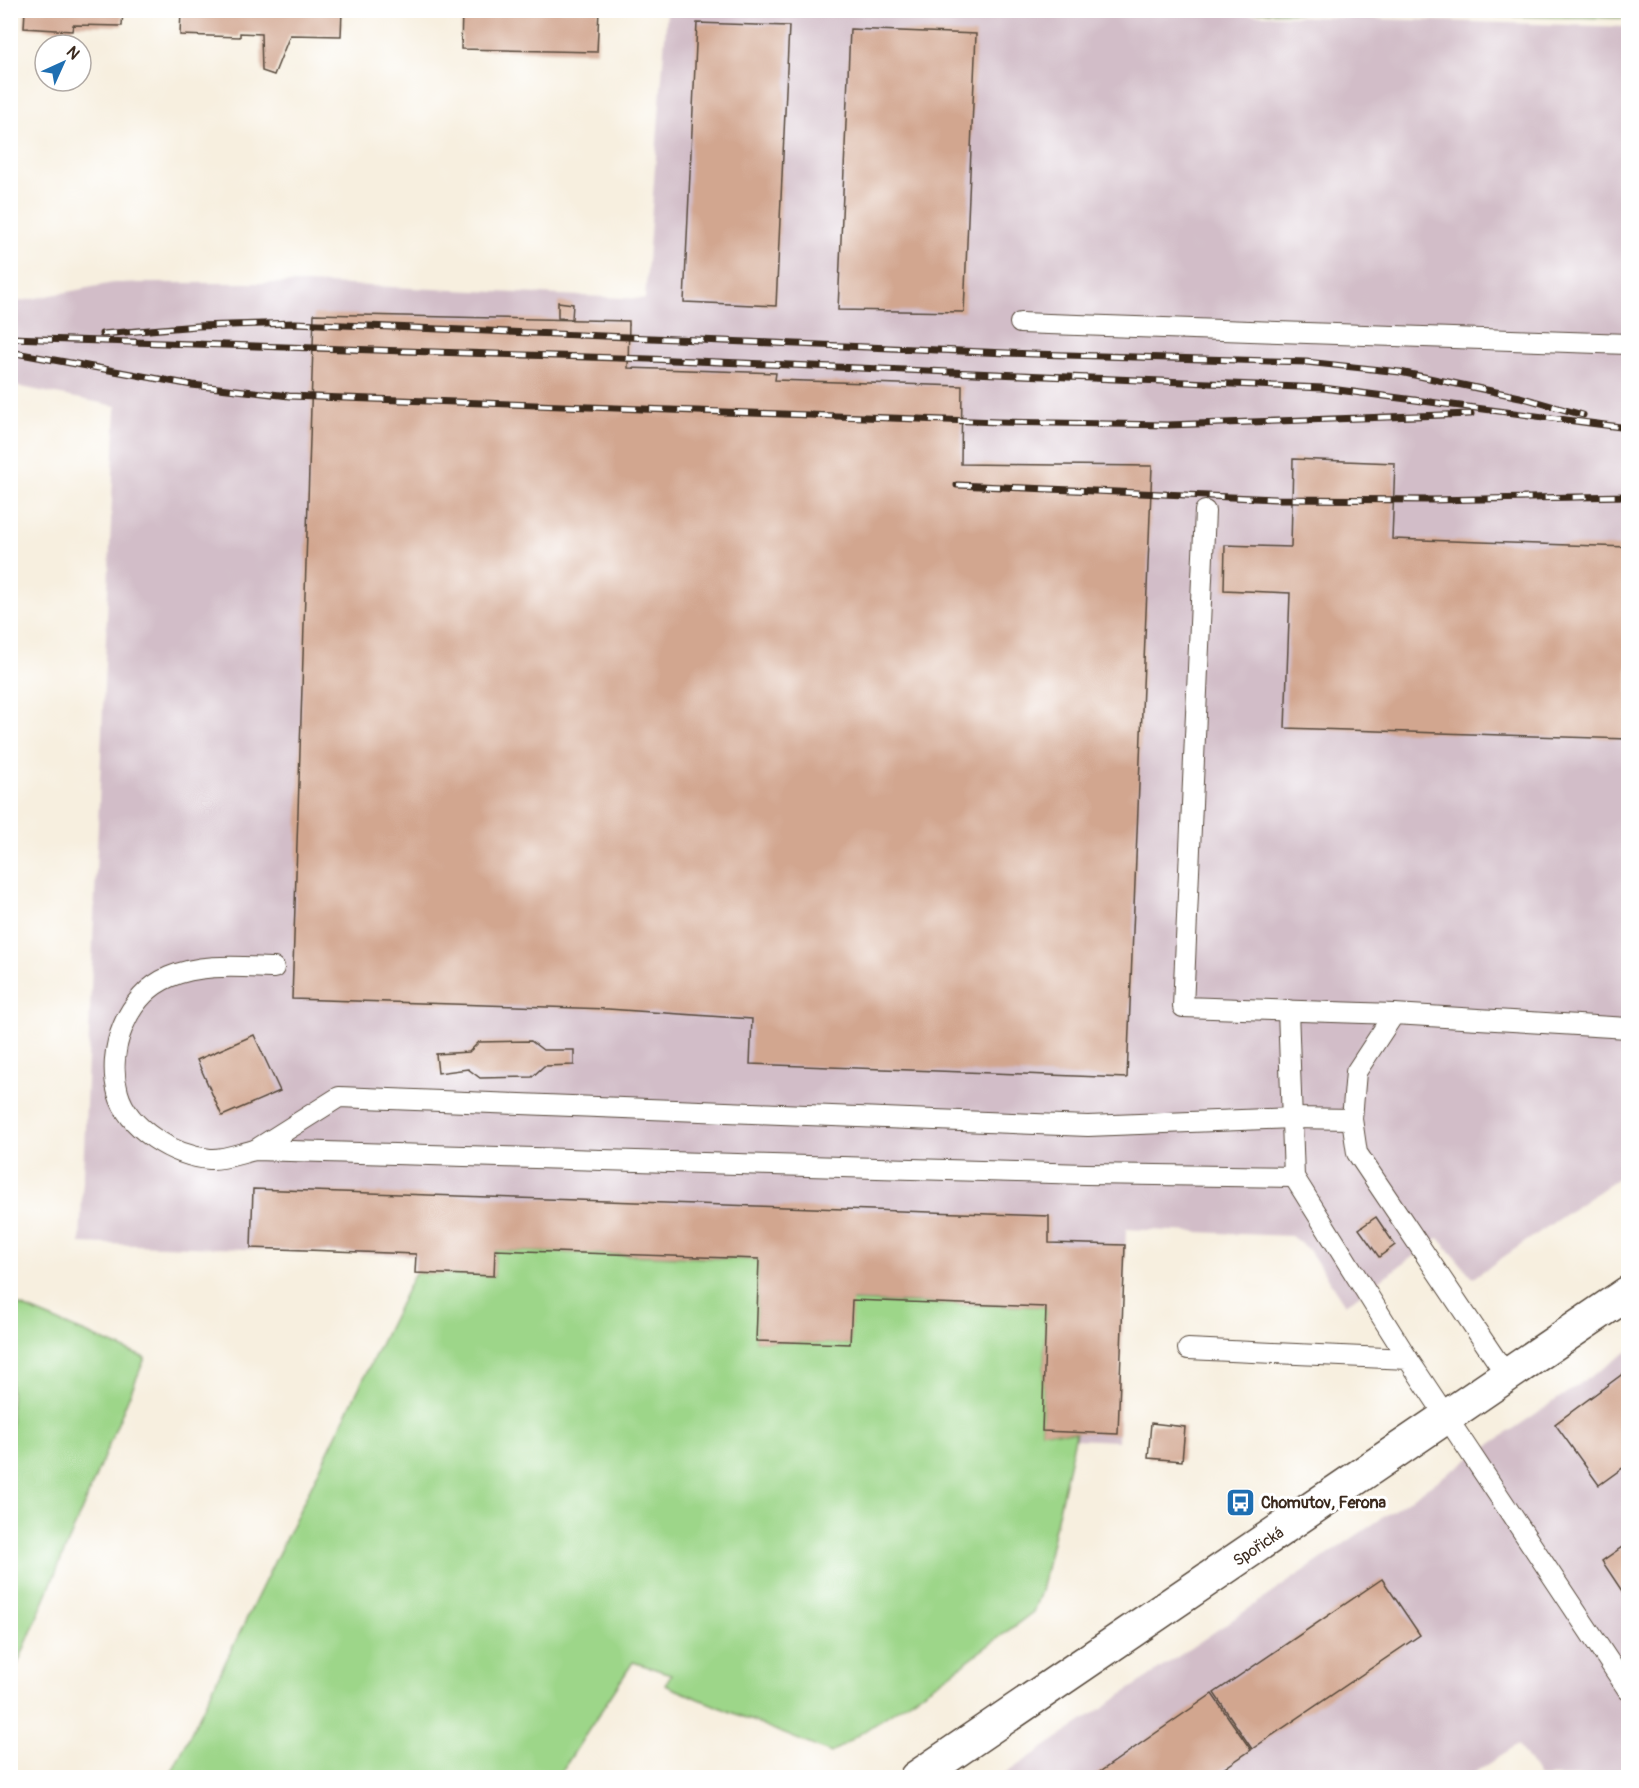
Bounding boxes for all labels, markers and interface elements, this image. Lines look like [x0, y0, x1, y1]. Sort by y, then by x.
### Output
north arrow [33, 33, 93, 93]
text: N [62, 42, 84, 64]
bus stop icon: Chomutov, Ferona [1224, 1486, 1256, 1518]
place label: Chomutov, Ferona [1261, 1493, 1386, 1513]
street label: Spořická [1229, 1523, 1288, 1571]

